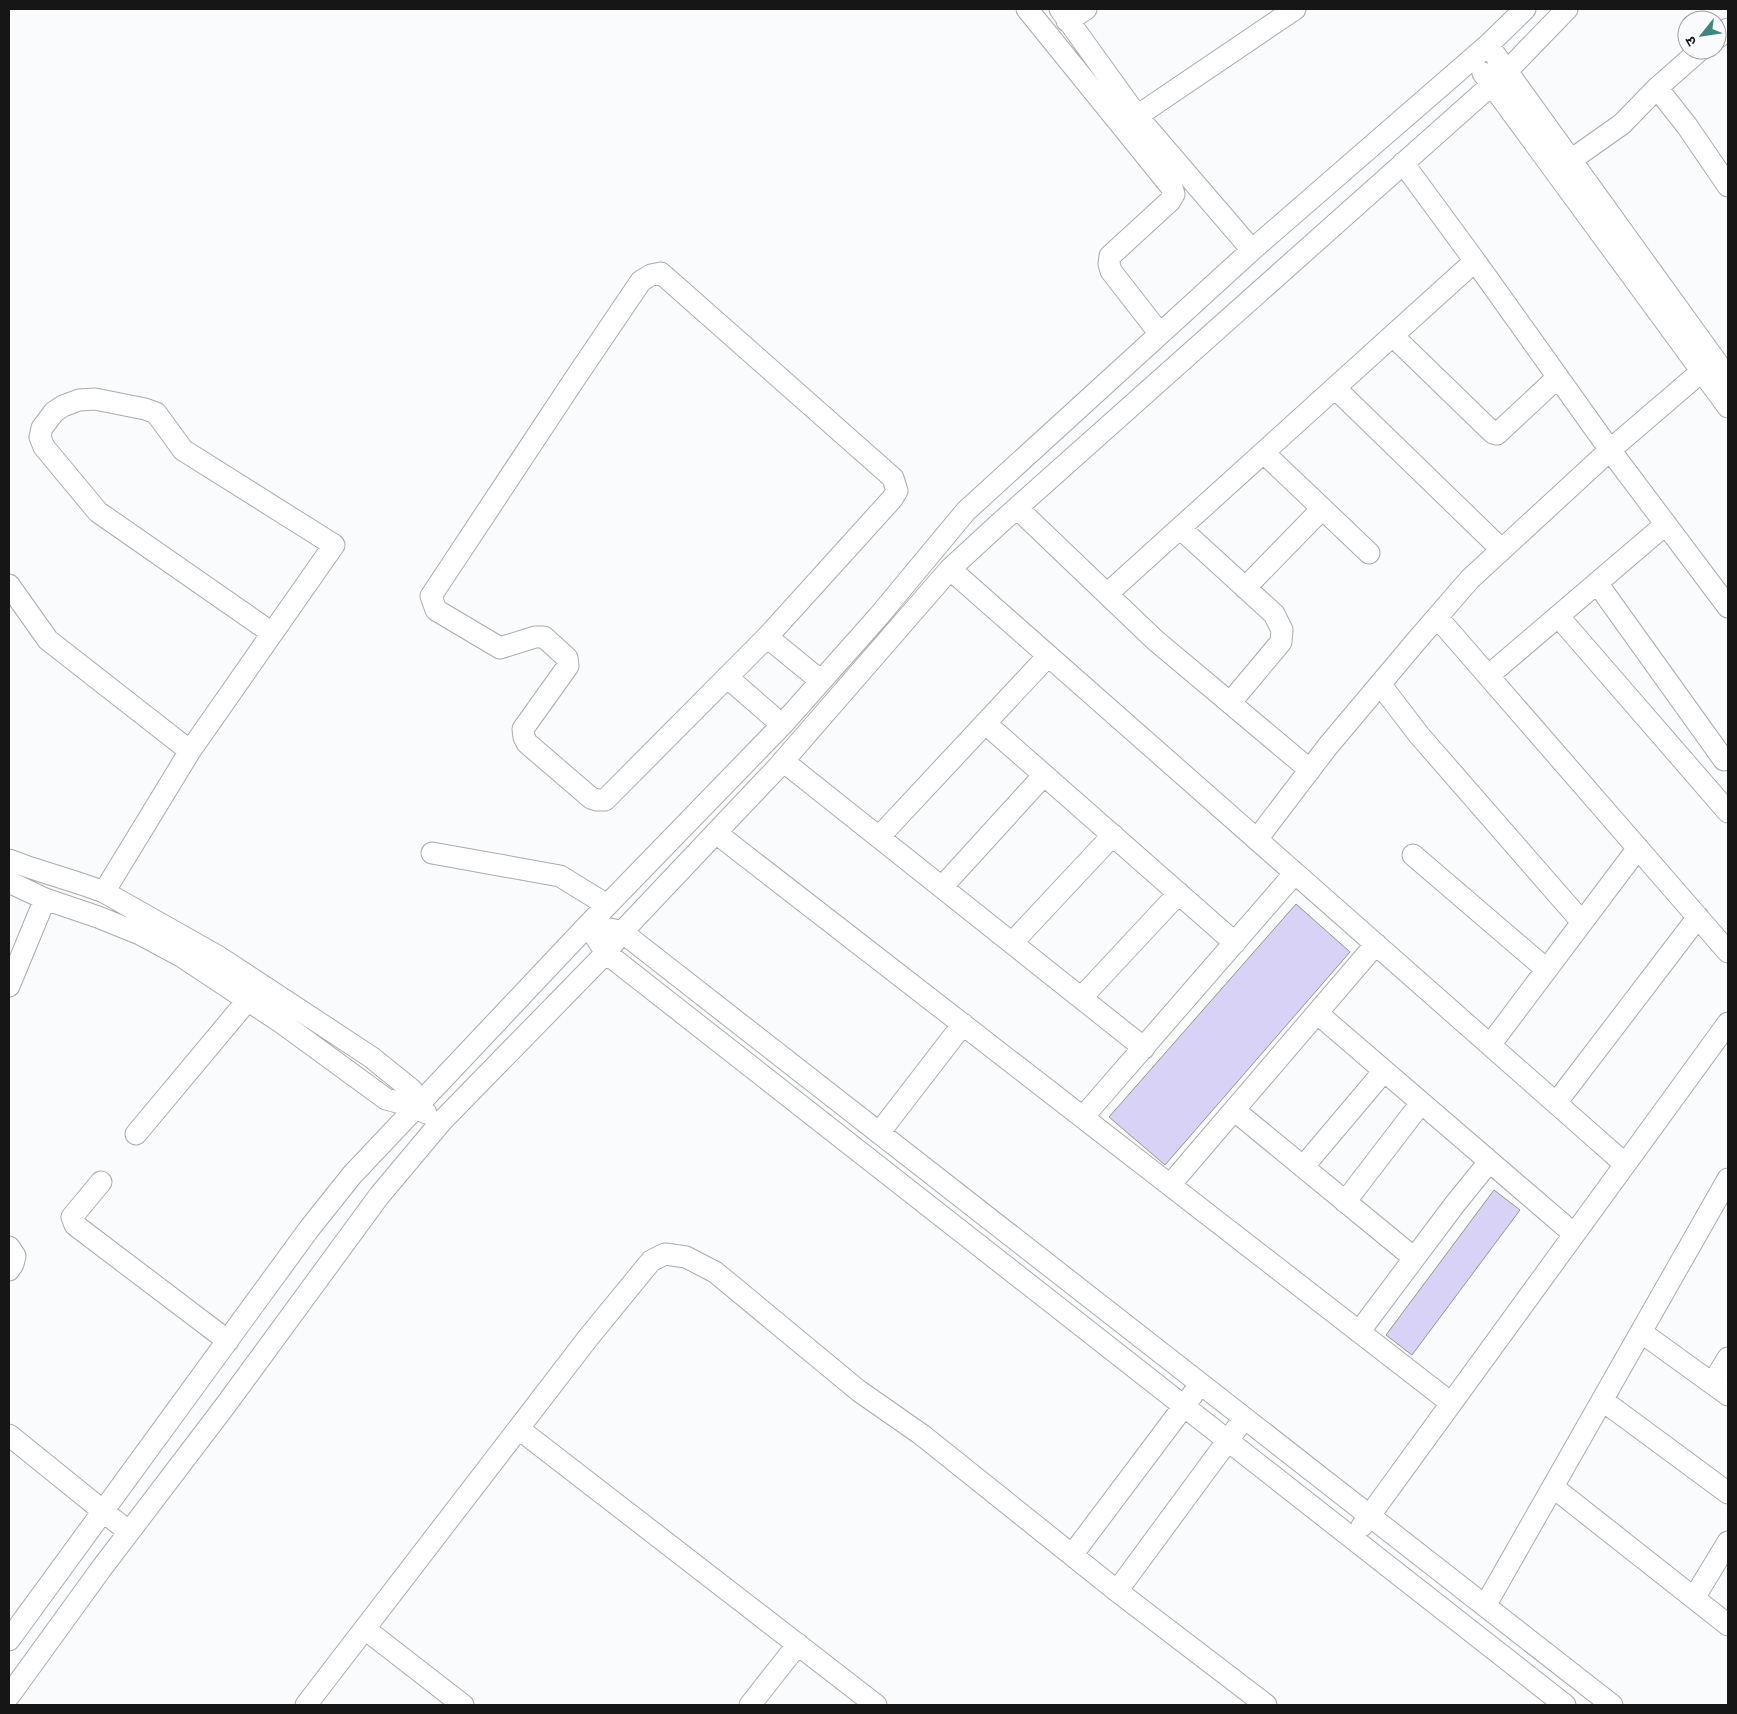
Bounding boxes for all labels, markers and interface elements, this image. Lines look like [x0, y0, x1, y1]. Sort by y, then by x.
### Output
north arrow [1677, 10, 1727, 60]
text: उ [1679, 33, 1701, 51]

